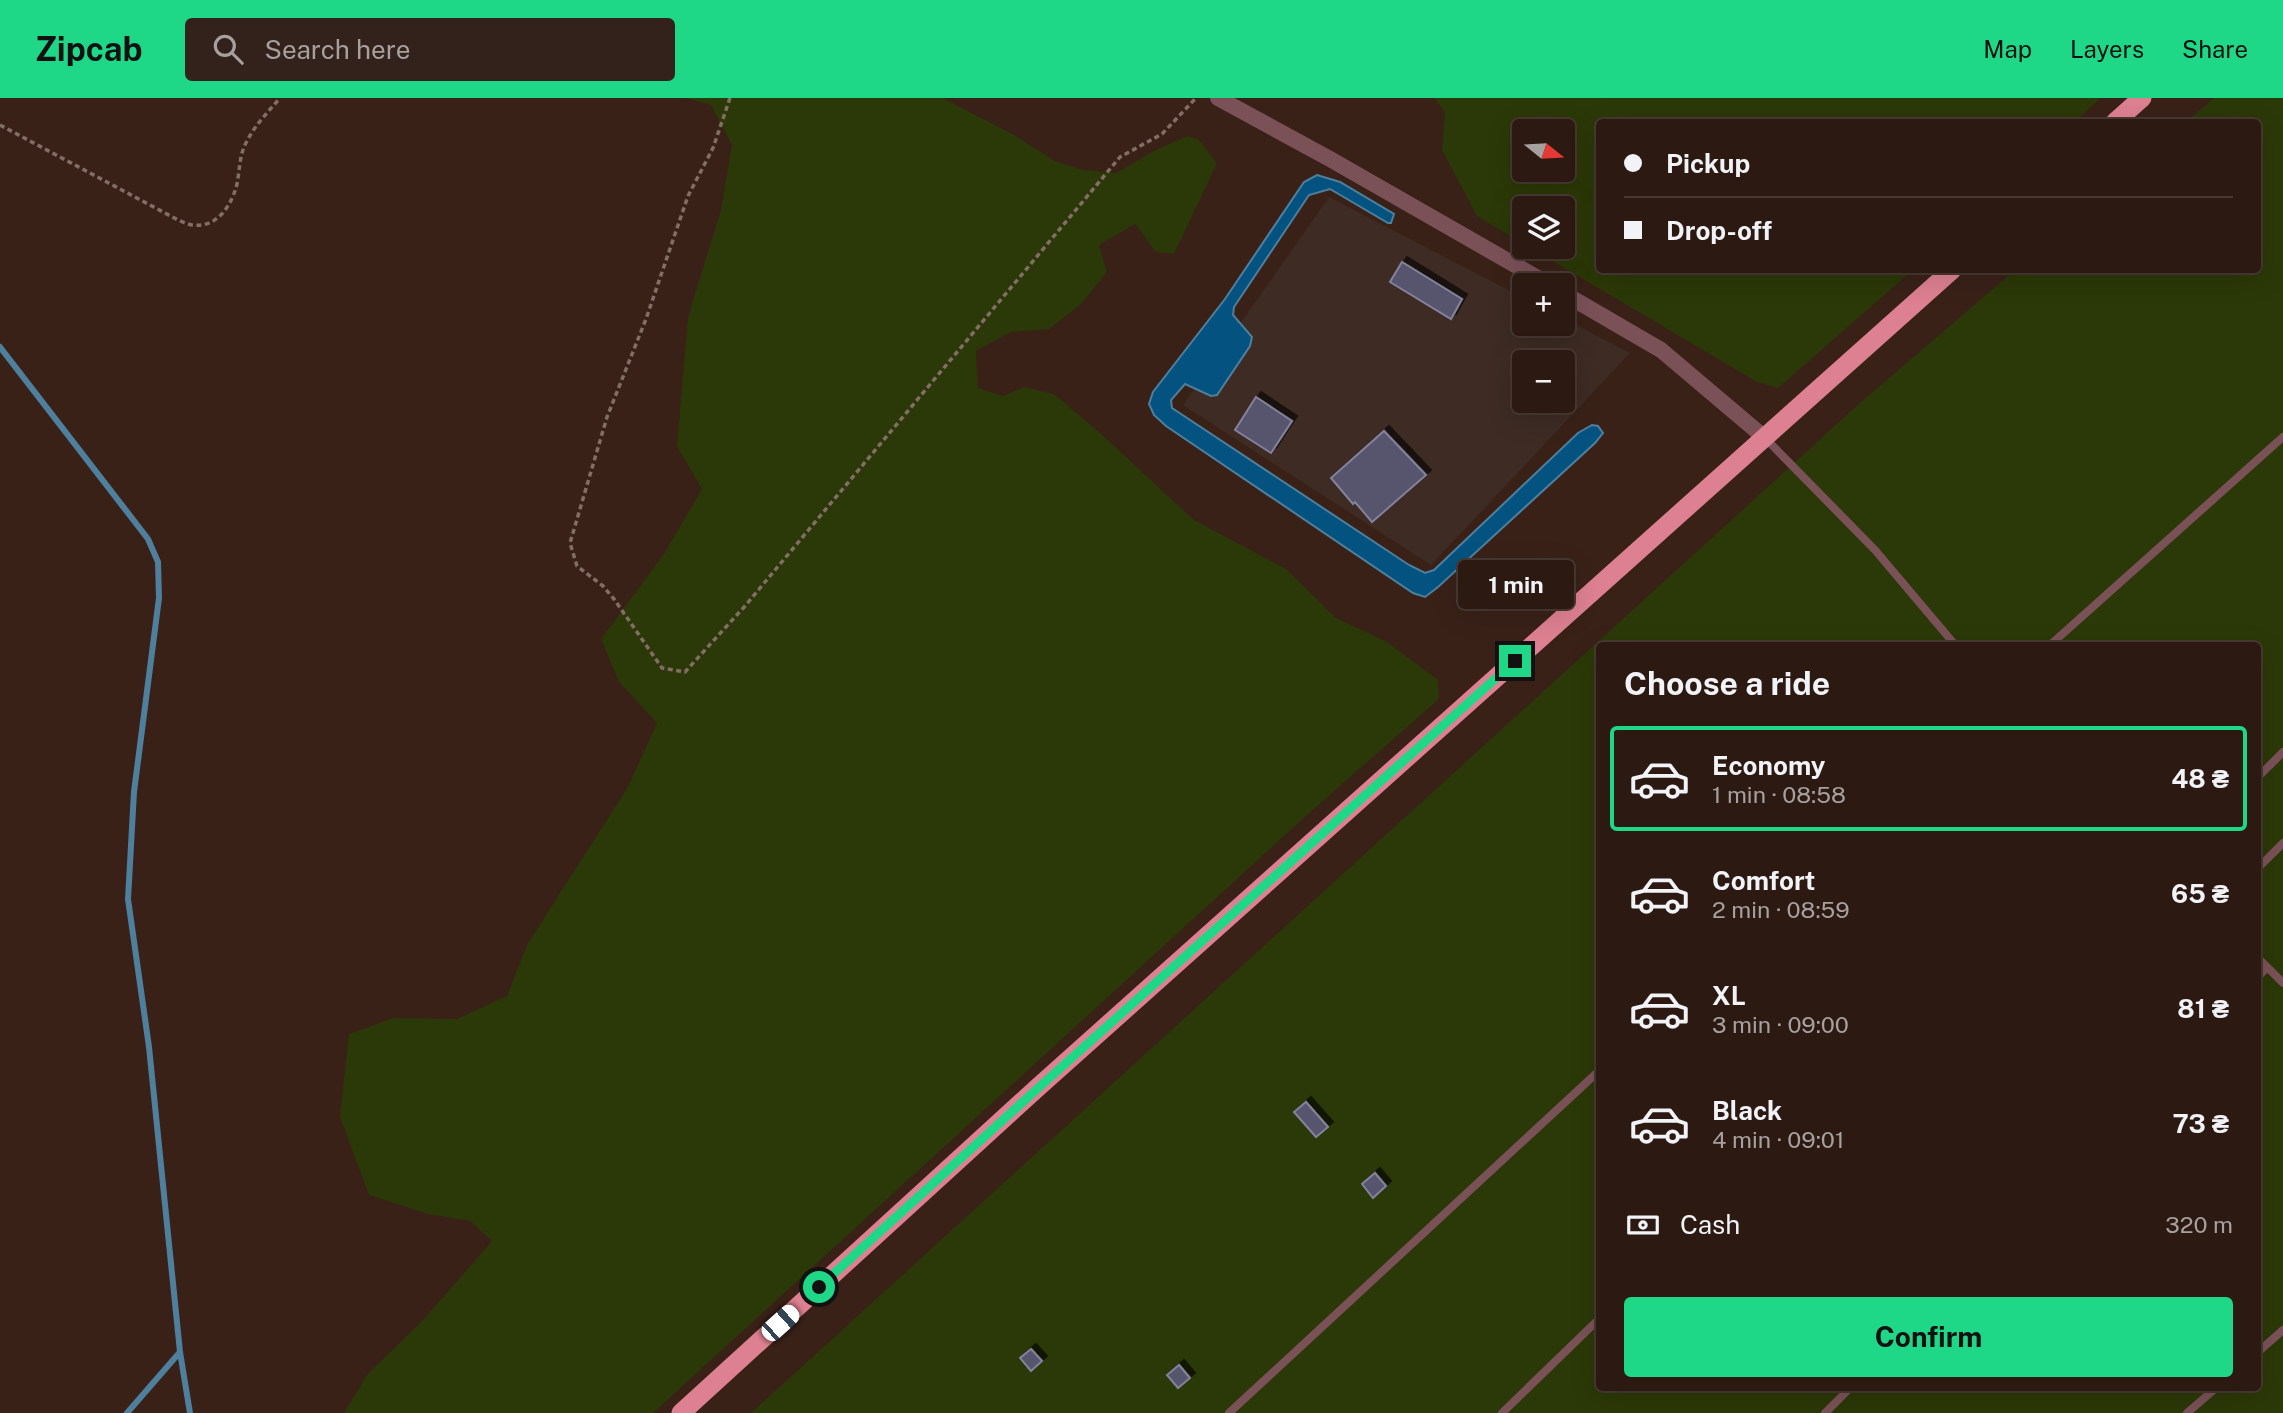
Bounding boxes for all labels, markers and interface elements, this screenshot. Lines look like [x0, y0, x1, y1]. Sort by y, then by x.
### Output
search box [185, 18, 675, 81]
text: Zipcab [35, 30, 143, 68]
icon: search [209, 30, 247, 68]
text: Search here [265, 34, 411, 65]
text: Map [1983, 35, 2032, 63]
text: Layers [2070, 35, 2144, 63]
text: Share [2182, 35, 2248, 63]
north arrow [1512, 119, 1575, 182]
map controls [1512, 119, 1575, 413]
text: Pickup [1666, 148, 1750, 179]
button: layers [1512, 196, 1575, 259]
text: Drop-off [1666, 215, 1772, 246]
button: + [1512, 273, 1575, 336]
button: − [1512, 350, 1575, 413]
callout: 1 min [1457, 560, 1573, 608]
text: 1 min [1488, 571, 1544, 598]
route end [1499, 645, 1531, 677]
text: Choose a ride [1624, 665, 1830, 702]
icon: car [1628, 747, 1691, 810]
text: Economy [1712, 750, 1825, 781]
text: 48 ₴ [2171, 763, 2229, 794]
text: 1 min · 08:58 [1712, 781, 1846, 808]
icon: car [1628, 862, 1691, 925]
text: Comfort [1712, 865, 1815, 896]
text: 65 ₴ [2171, 878, 2229, 909]
text: 2 min · 08:59 [1712, 896, 1850, 923]
icon: car [1628, 977, 1691, 1040]
text: XL [1712, 980, 1746, 1011]
text: 81 ₴ [2177, 993, 2229, 1024]
text: 3 min · 09:00 [1712, 1011, 1849, 1038]
icon: car [1628, 1092, 1691, 1155]
text: Black [1712, 1095, 1782, 1126]
text: 73 ₴ [2172, 1108, 2229, 1139]
text: 4 min · 09:01 [1712, 1126, 1844, 1153]
icon: cash [1624, 1206, 1662, 1244]
text: Cash [1680, 1209, 1740, 1240]
text: 320 m [2165, 1211, 2233, 1238]
route start [803, 1271, 835, 1303]
button: Confirm [1624, 1297, 2233, 1377]
car [758, 1301, 803, 1345]

